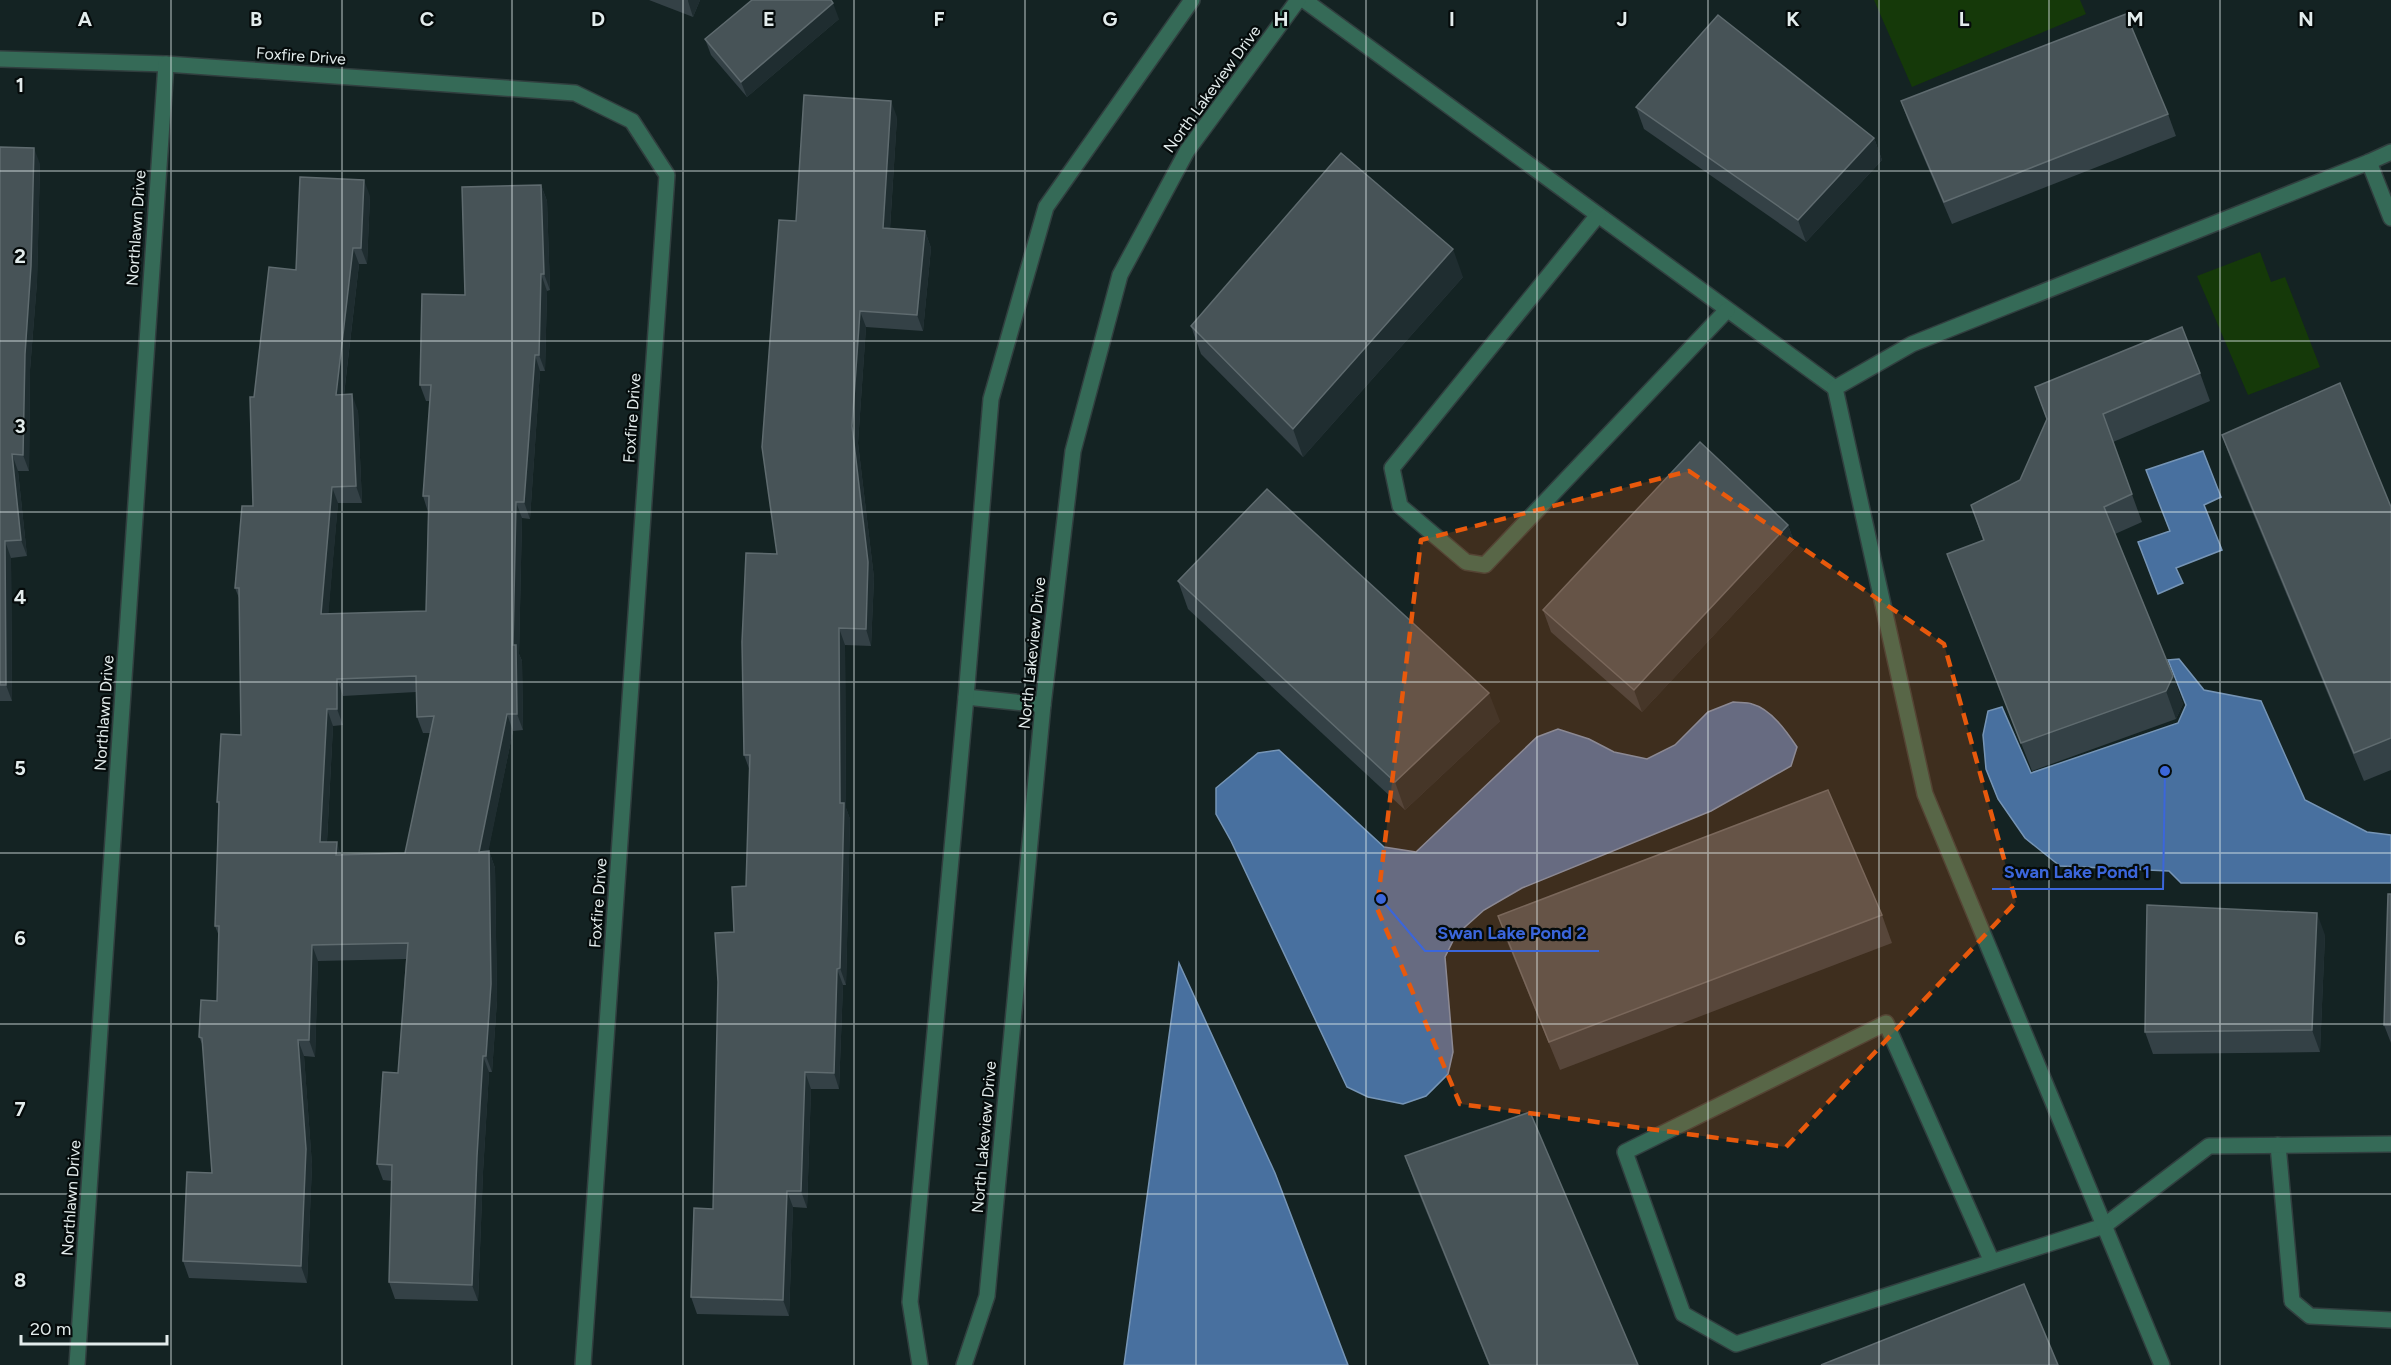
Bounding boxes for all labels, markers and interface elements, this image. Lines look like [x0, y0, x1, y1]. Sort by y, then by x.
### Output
text: A [78, 7, 93, 31]
text: B [250, 7, 262, 31]
text: C [420, 7, 434, 31]
text: D [591, 7, 605, 31]
text: E [763, 7, 775, 31]
text: F [933, 7, 945, 31]
text: G [1103, 7, 1118, 31]
text: H [1274, 7, 1289, 31]
text: I [1449, 7, 1455, 31]
text: J [1616, 7, 1628, 31]
text: K [1786, 7, 1800, 31]
text: L [1959, 7, 1970, 31]
text: M [2126, 7, 2144, 31]
text: N [2298, 7, 2314, 31]
street label: North Lakeview Drive [1159, 21, 1265, 156]
street label: Foxfire Drive [255, 43, 347, 69]
text: 1 [16, 73, 24, 97]
street label: Northlawn Drive [122, 169, 150, 287]
text: 2 [14, 244, 26, 268]
street label: Foxfire Drive [619, 372, 645, 464]
text: 3 [14, 414, 26, 438]
street label: North Lakeview Drive [1015, 576, 1049, 730]
text: 4 [14, 585, 27, 609]
street label: Northlawn Drive [90, 654, 118, 772]
text: 5 [14, 756, 26, 780]
callout: Swan Lake Pond 1 [1992, 853, 2163, 889]
street label: Foxfire Drive [585, 857, 611, 949]
text: Swan Lake Pond 1 [2004, 861, 2150, 883]
callout: Swan Lake Pond 2 [1425, 915, 1599, 951]
text: Swan Lake Pond 2 [1437, 922, 1587, 944]
text: 6 [14, 926, 26, 950]
street label: North Lakeview Drive [968, 1060, 1000, 1214]
text: 7 [14, 1097, 26, 1121]
street label: Northlawn Drive [57, 1139, 85, 1257]
text: 8 [14, 1268, 26, 1292]
scale bar [21, 1308, 166, 1346]
text: 20 m [30, 1318, 71, 1340]

